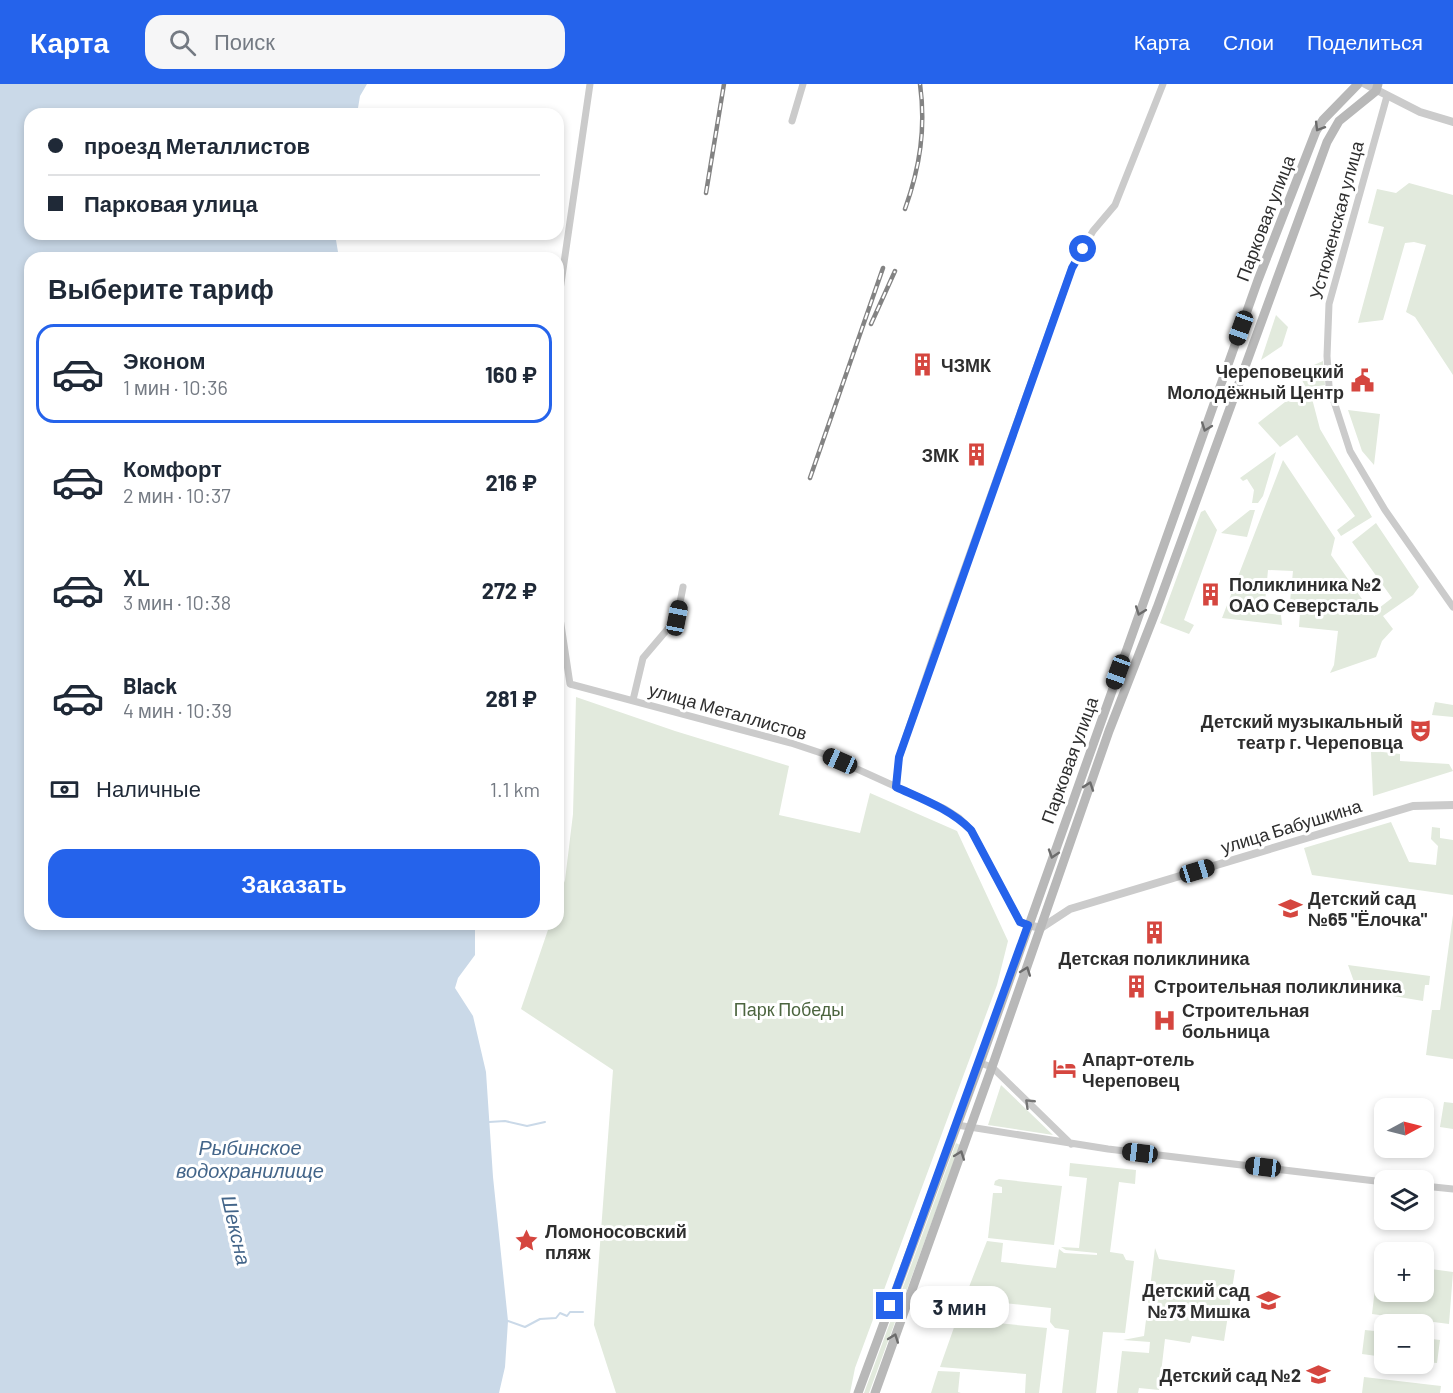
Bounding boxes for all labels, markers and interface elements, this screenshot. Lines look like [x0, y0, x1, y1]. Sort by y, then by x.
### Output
search box [145, 15, 565, 69]
text: Карта [30, 25, 109, 59]
icon: search [166, 26, 199, 59]
text: Поиск [214, 28, 275, 54]
text: Карта [1134, 29, 1190, 54]
text: Слои [1223, 29, 1274, 54]
text: Поделиться [1307, 29, 1423, 54]
one-way arrow [1315, 121, 1326, 131]
text: проезд Металлистов [84, 132, 310, 158]
street label: Устюженская улица [1304, 138, 1368, 302]
street label: Парковая улица [1231, 151, 1299, 284]
text: Парковая улица [84, 190, 258, 216]
route start [1069, 235, 1096, 262]
text: Выберите тариф [48, 272, 274, 304]
car [1226, 308, 1256, 348]
icon: car [51, 347, 105, 401]
text: Эконом [123, 347, 206, 373]
building icon: ЧЗМК [910, 352, 936, 378]
place label: ЧЗМК [941, 354, 992, 376]
place label: Череповецкий Молодёжный Центр [1167, 360, 1344, 403]
text: 160 ₽ [485, 361, 537, 387]
public building icon: Череповецкий Молодёжный Центр [1349, 368, 1375, 394]
text: 1 мин · 10:36 [123, 375, 228, 399]
one-way arrow [1200, 421, 1213, 432]
building icon: ЗМК [964, 442, 990, 468]
place label: ЗМК [922, 444, 960, 466]
icon: car [51, 455, 105, 509]
text: Комфорт [123, 455, 222, 481]
text: 216 ₽ [485, 469, 537, 495]
text: 2 мин · 10:37 [123, 483, 231, 507]
icon: car [51, 563, 105, 617]
text: XL [123, 564, 149, 590]
place label: Поликлиника №2 ОАО Северсталь [1229, 573, 1381, 616]
text: 272 ₽ [482, 577, 537, 603]
building icon: Поликлиника №2 ОАО Северсталь [1198, 581, 1224, 607]
text: 3 мин · 10:38 [123, 590, 231, 614]
car [665, 599, 689, 637]
one-way arrow [1135, 605, 1148, 616]
car [1103, 652, 1133, 692]
icon: car [51, 671, 105, 725]
text: Black [123, 672, 177, 698]
street label: улица Металлистов [646, 678, 810, 744]
text: 281 ₽ [485, 685, 537, 711]
street label: Парковая улица [1036, 693, 1102, 826]
text: 4 мин · 10:39 [123, 698, 232, 722]
place label: Детский музыкальный театр г. Череповца [1201, 710, 1404, 753]
theatre icon: Детский музыкальный театр г. Череповца [1408, 718, 1434, 744]
car [820, 745, 860, 777]
icon: cash [48, 773, 81, 806]
text: Наличные [96, 775, 201, 801]
text: 1.1 km [490, 777, 540, 801]
one-way arrow [1082, 782, 1095, 792]
street label: улица Бабушкина [1218, 794, 1365, 858]
one-way arrow [1048, 848, 1060, 859]
button: Заказать [48, 849, 540, 918]
car [1177, 857, 1217, 885]
place label: Детский сад №65 "Ёлочка" [1308, 887, 1428, 930]
school or university icon: Детский сад №65 "Ёлочка" [1277, 895, 1303, 921]
building icon: Детская поликлиника [1141, 919, 1167, 945]
place label: Детская поликлиника [1058, 947, 1251, 969]
one-way arrow [1018, 966, 1031, 977]
building icon: Строительная поликлиника [1123, 973, 1149, 999]
place label: Строительная поликлиника [1154, 975, 1403, 997]
park label: Парк Победы [734, 998, 844, 1020]
place label: Строительная больница [1182, 999, 1310, 1042]
hospital icon: Строительная больница [1151, 1007, 1177, 1033]
place label: Апарт-отель Череповец [1082, 1048, 1195, 1091]
hotel icon: Апарт-отель Череповец [1051, 1056, 1077, 1082]
north arrow [1374, 1098, 1434, 1158]
map controls [1374, 1098, 1434, 1374]
one-way arrow [1025, 1099, 1036, 1110]
water label: Рыбинское водохранилище [176, 1135, 324, 1182]
car [1121, 1142, 1159, 1164]
one-way arrow [953, 1150, 966, 1160]
car [1244, 1156, 1282, 1178]
button: layers [1374, 1170, 1434, 1230]
water label: Шексна [217, 1193, 257, 1267]
place label: Ломоносовский пляж [545, 1220, 687, 1263]
place icon: Ломоносовский пляж [514, 1228, 540, 1254]
button: + [1374, 1242, 1434, 1302]
place label: Детский сад №73 Мишка [1142, 1279, 1251, 1322]
callout: 3 мин [911, 1285, 1010, 1327]
school or university icon: Детский сад №73 Мишка [1255, 1287, 1281, 1313]
route end [876, 1292, 903, 1319]
text: 3 мин [933, 1295, 986, 1319]
button: − [1374, 1314, 1434, 1374]
one-way arrow [887, 1333, 900, 1344]
school or university icon: Детский сад №2 [1306, 1362, 1332, 1388]
place label: Детский сад №2 [1159, 1364, 1301, 1386]

